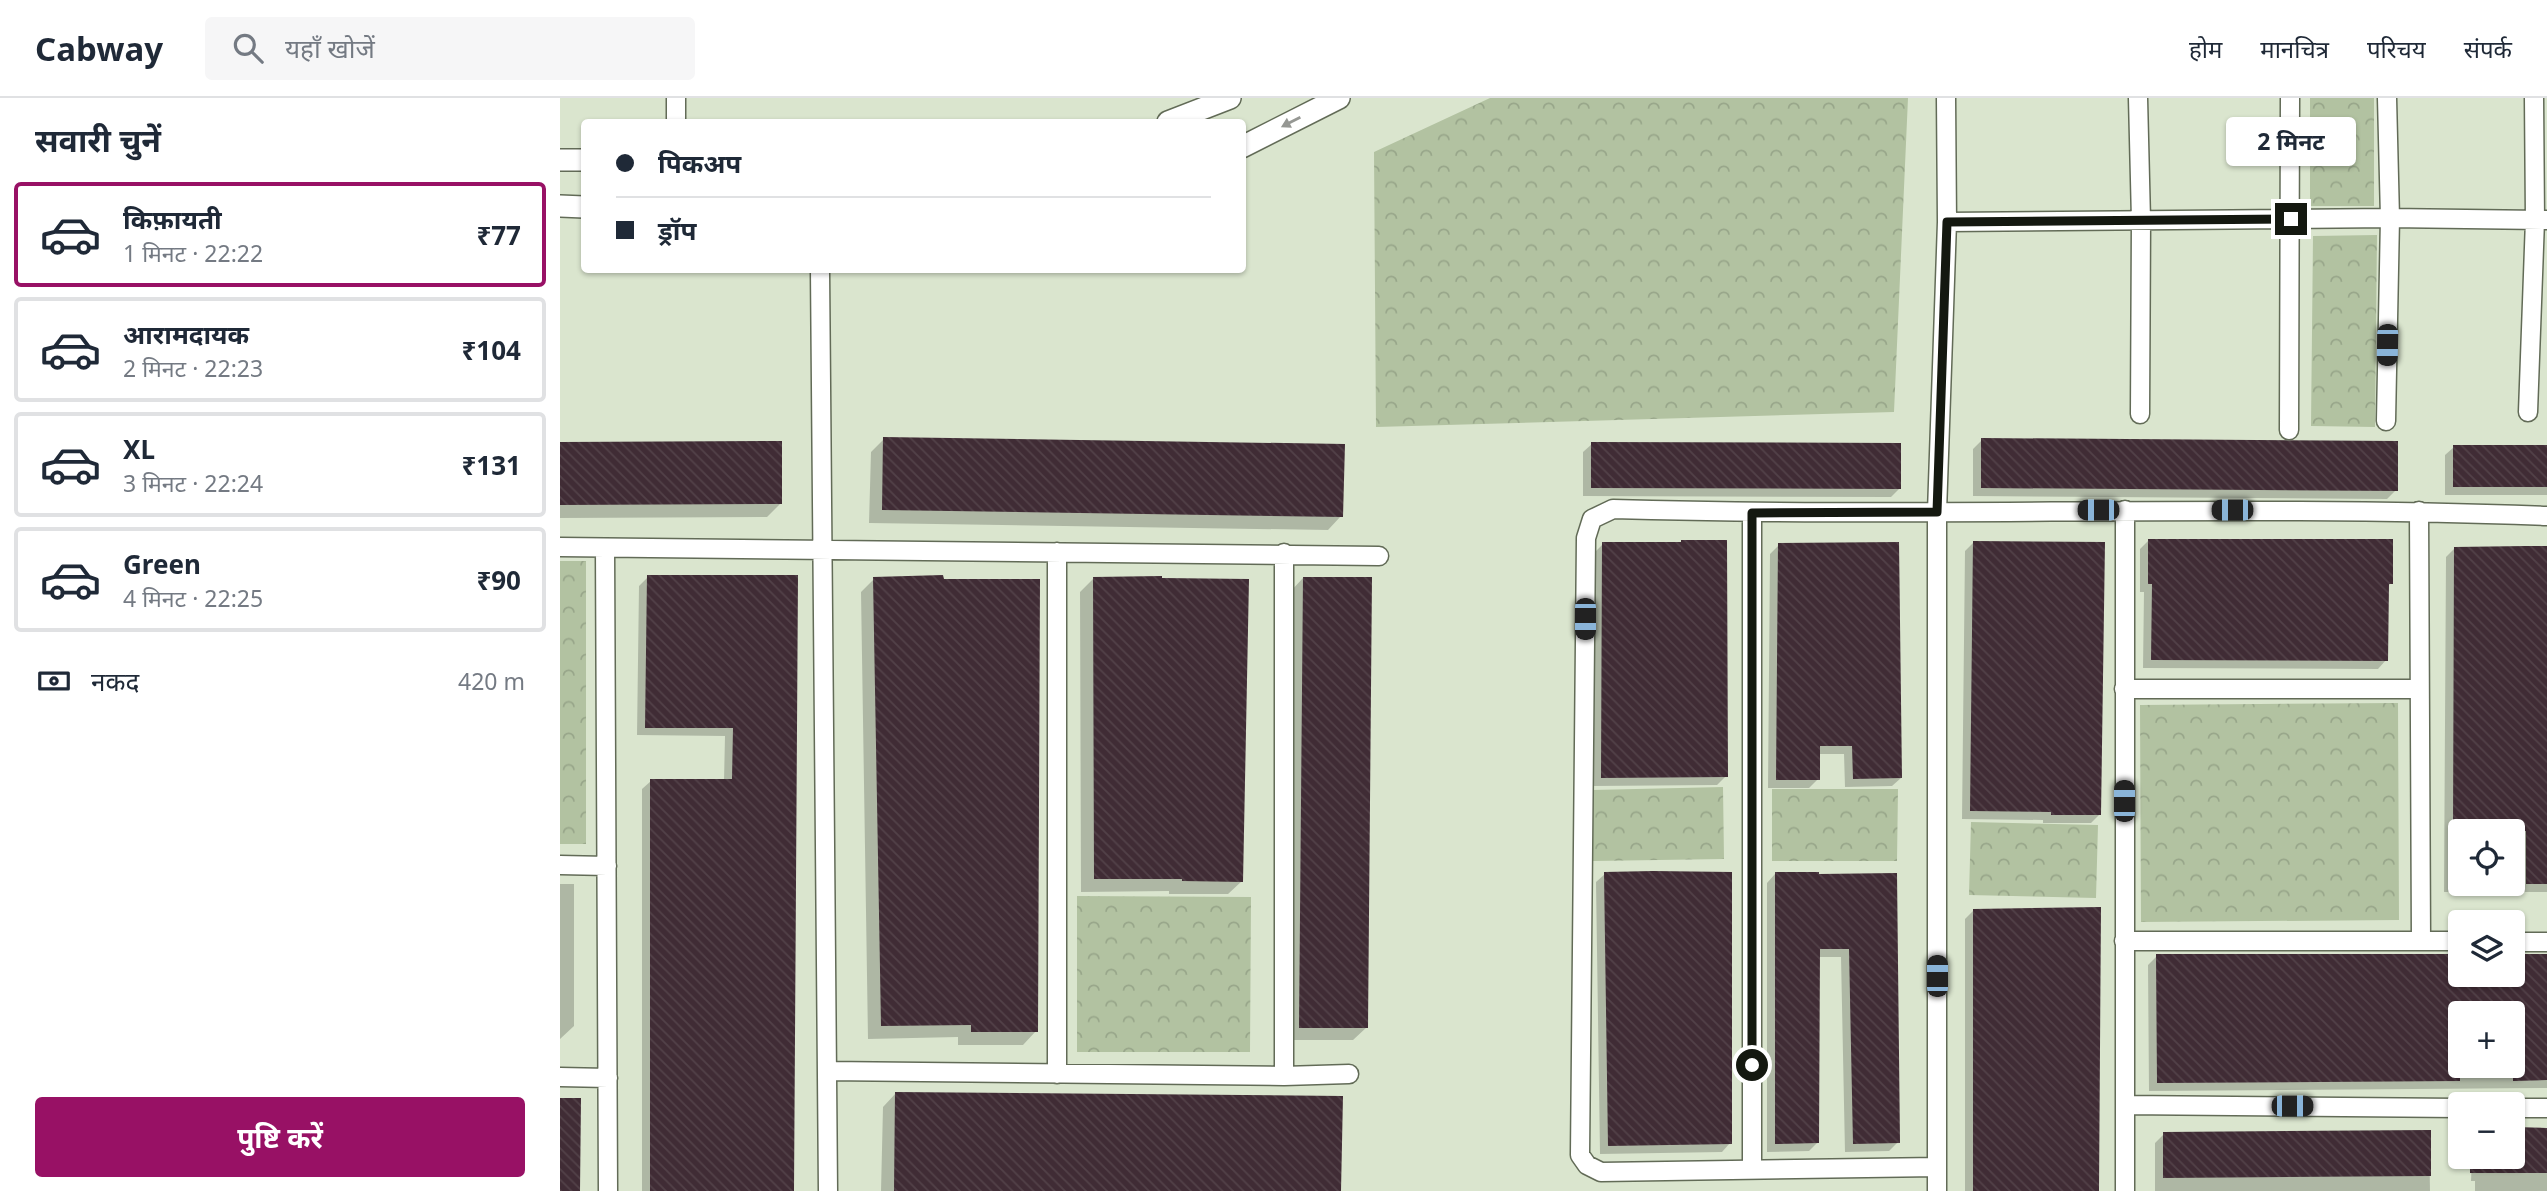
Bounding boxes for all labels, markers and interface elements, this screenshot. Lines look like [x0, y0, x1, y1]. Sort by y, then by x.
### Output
search box [205, 17, 695, 80]
text: Cabway [35, 26, 163, 71]
icon: search [229, 29, 267, 67]
text: यहाँ खोजें [285, 30, 375, 66]
text: होम [2189, 32, 2222, 65]
text: मानचित्र [2260, 32, 2329, 65]
text: परिचय [2367, 32, 2426, 65]
text: संपर्क [2464, 32, 2512, 65]
one-way arrow [1281, 117, 1301, 128]
callout: 2 मिनट [2226, 117, 2356, 166]
text: सवारी चुनें [35, 118, 161, 161]
text: 2 मिनट [2257, 125, 2325, 157]
text: पिकअप [658, 145, 741, 181]
text: किफ़ायती [123, 201, 222, 237]
icon: car [39, 203, 102, 266]
route end [2275, 203, 2307, 235]
text: ड्रॉप [658, 212, 696, 248]
text: ₹77 [476, 217, 521, 253]
text: 1 मिनट · 22:22 [123, 237, 263, 269]
text: आरामदायक [123, 316, 249, 352]
icon: car [39, 318, 102, 381]
car [2377, 324, 2398, 366]
text: ₹104 [462, 332, 521, 368]
text: 2 मिनट · 22:23 [123, 352, 263, 384]
text: XL [123, 431, 155, 467]
icon: car [39, 433, 102, 496]
text: ₹131 [462, 447, 521, 483]
text: 3 मिनट · 22:24 [123, 467, 263, 499]
car [2078, 500, 2120, 521]
car [2212, 500, 2254, 521]
text: Green [123, 546, 201, 582]
icon: car [39, 548, 102, 611]
text: ₹90 [476, 562, 521, 598]
text: 4 मिनट · 22:25 [123, 582, 263, 614]
car [1575, 598, 1596, 640]
icon: cash [35, 662, 73, 700]
text: नकद [91, 663, 139, 699]
text: 420 m [458, 665, 525, 697]
car [2114, 780, 2135, 822]
map controls [2448, 819, 2525, 1169]
button: locate [2448, 819, 2525, 896]
button: layers [2448, 910, 2525, 987]
car [1927, 955, 1948, 997]
button: + [2448, 1001, 2525, 1078]
route start [1736, 1049, 1768, 1081]
button: − [2448, 1092, 2525, 1169]
car [2272, 1096, 2314, 1117]
button: पुष्टि करें [35, 1097, 525, 1177]

